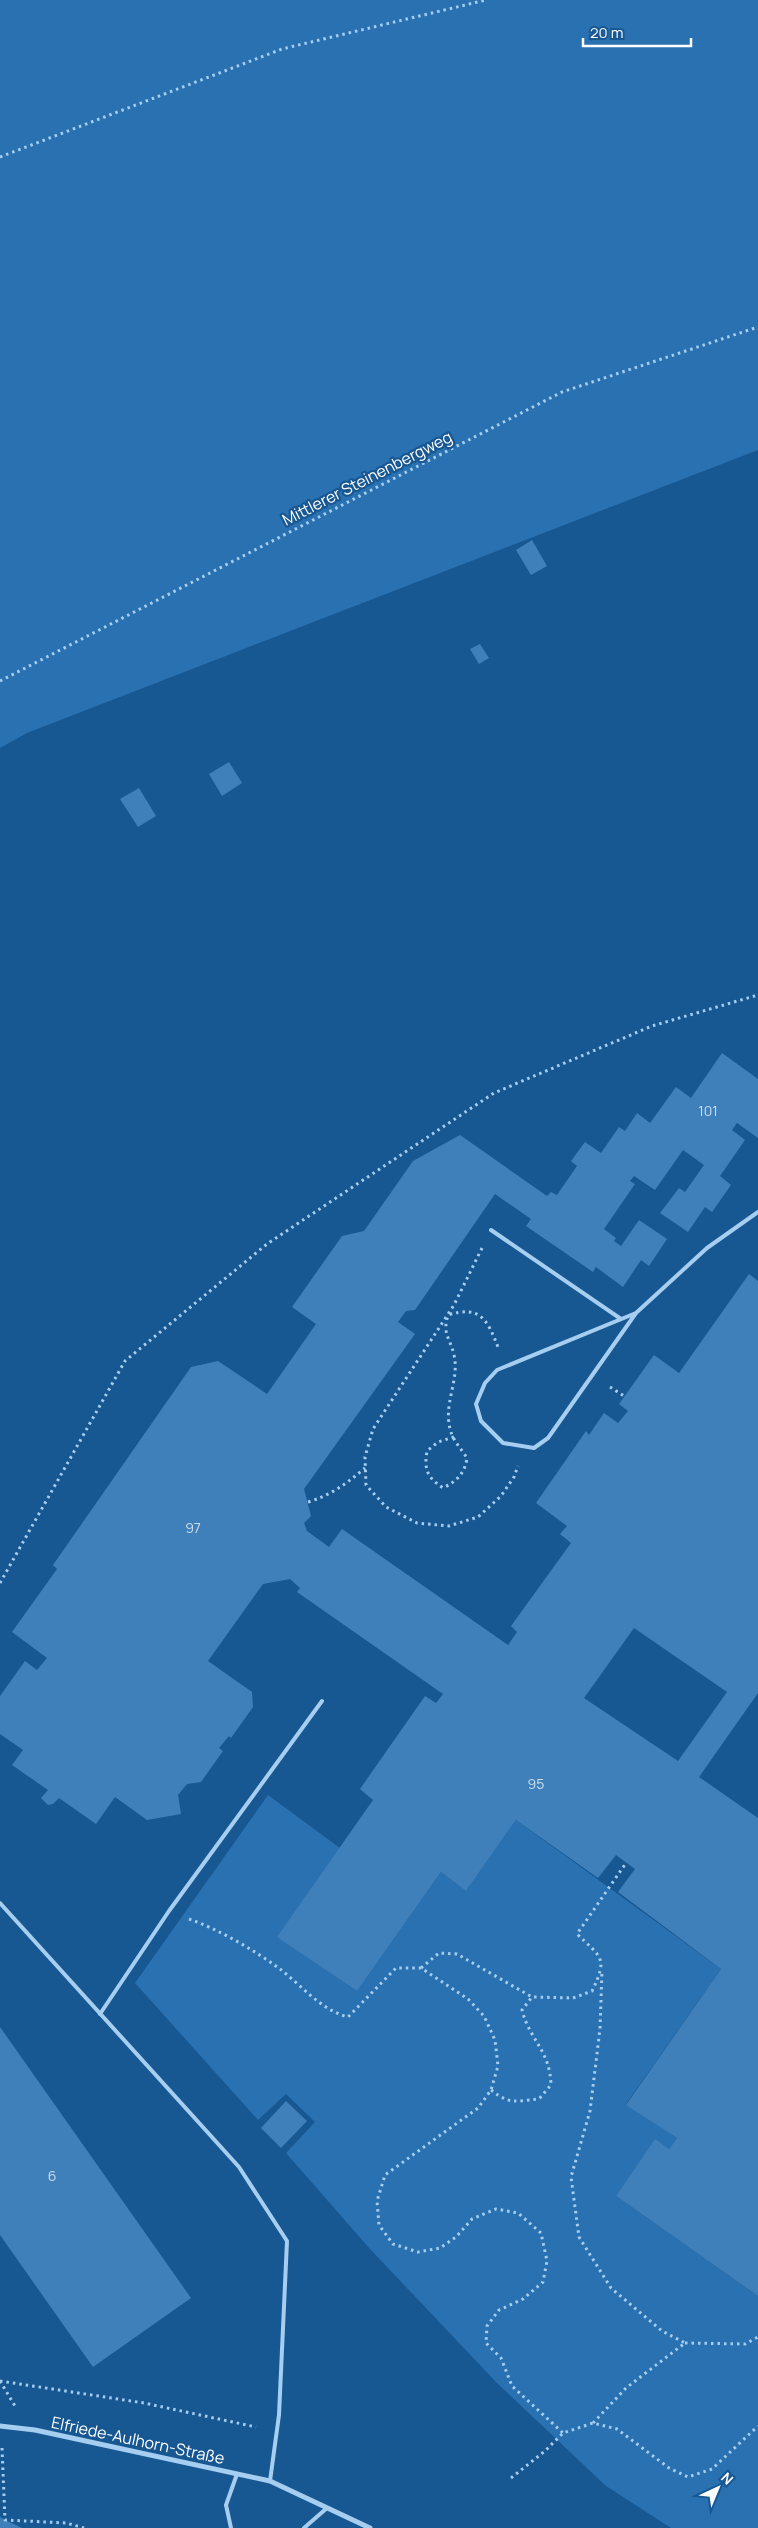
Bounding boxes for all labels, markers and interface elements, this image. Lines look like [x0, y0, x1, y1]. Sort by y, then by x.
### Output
scale bar [583, 15, 690, 47]
text: 20 m [590, 22, 623, 43]
street label: Mittlerer Steinenbergweg [278, 426, 456, 530]
house number: 101 [698, 1101, 718, 1120]
house number: 97 [185, 1518, 201, 1537]
house number: 95 [528, 1774, 544, 1793]
house number: 6 [48, 2166, 56, 2185]
street label: Elfriede-Aulhorn-Straße [49, 2411, 227, 2469]
north arrow [693, 2463, 743, 2513]
text: N [717, 2468, 738, 2489]

